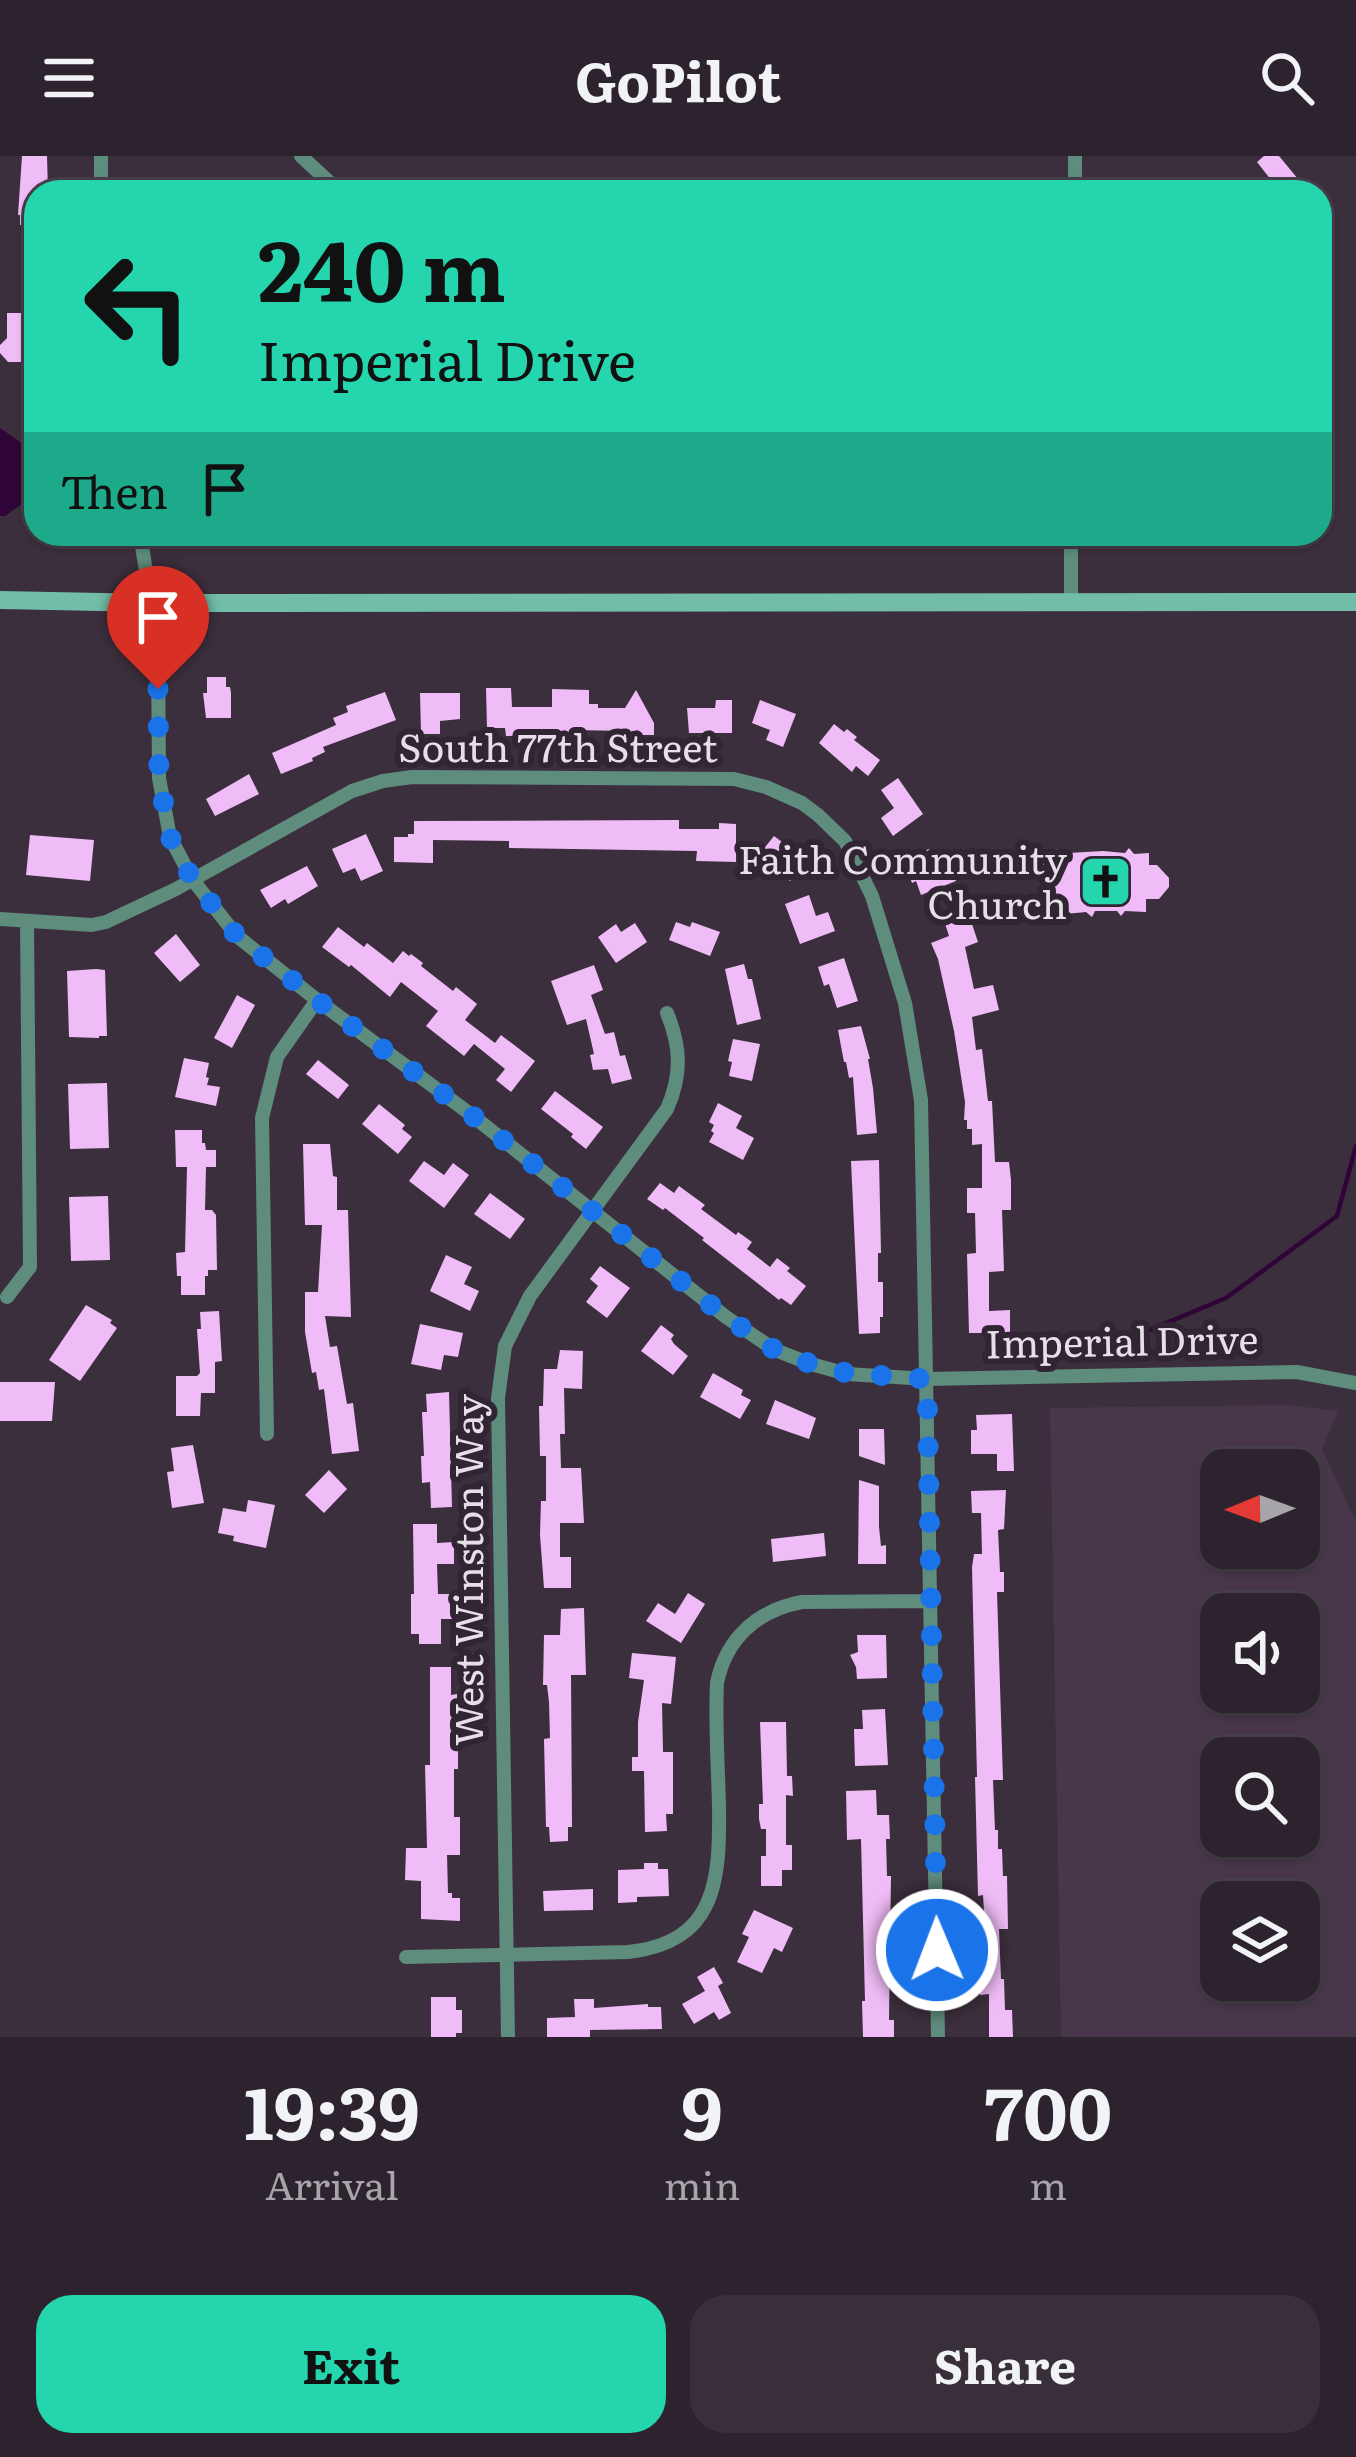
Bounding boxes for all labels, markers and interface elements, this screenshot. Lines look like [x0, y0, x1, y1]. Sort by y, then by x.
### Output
text: GoPilot [575, 38, 781, 119]
icon: menu [36, 45, 102, 111]
icon: search [1254, 45, 1320, 111]
text: 240 m [258, 203, 506, 328]
icon: left [60, 228, 216, 384]
text: Imperial Drive [258, 317, 636, 398]
text: Then [60, 456, 168, 523]
icon: arrive [192, 456, 258, 522]
pin [107, 566, 209, 689]
icon: arrive [125, 584, 191, 650]
street label: South 77th Street [398, 716, 718, 774]
place label: Faith Community Church [738, 828, 1068, 931]
church icon: Faith Community Church [1078, 854, 1134, 910]
street label: Imperial Drive [985, 1308, 1259, 1370]
street label: West Winston Way [437, 1393, 495, 1746]
north arrow [1200, 1449, 1320, 1569]
map controls [1200, 1449, 1320, 2001]
button: sound [1200, 1593, 1320, 1713]
button: search [1200, 1737, 1320, 1857]
button: layers [1200, 1881, 1320, 2001]
position arrow [874, 1887, 1000, 2013]
text: 19:39 [244, 2055, 420, 2162]
text: 9 [681, 2055, 723, 2162]
text: 700 [984, 2055, 1112, 2162]
text: Arrival [265, 2154, 398, 2212]
text: min [664, 2154, 740, 2212]
text: m [1029, 2154, 1067, 2212]
button: Exit [36, 2295, 666, 2433]
button: Share [690, 2295, 1320, 2433]

